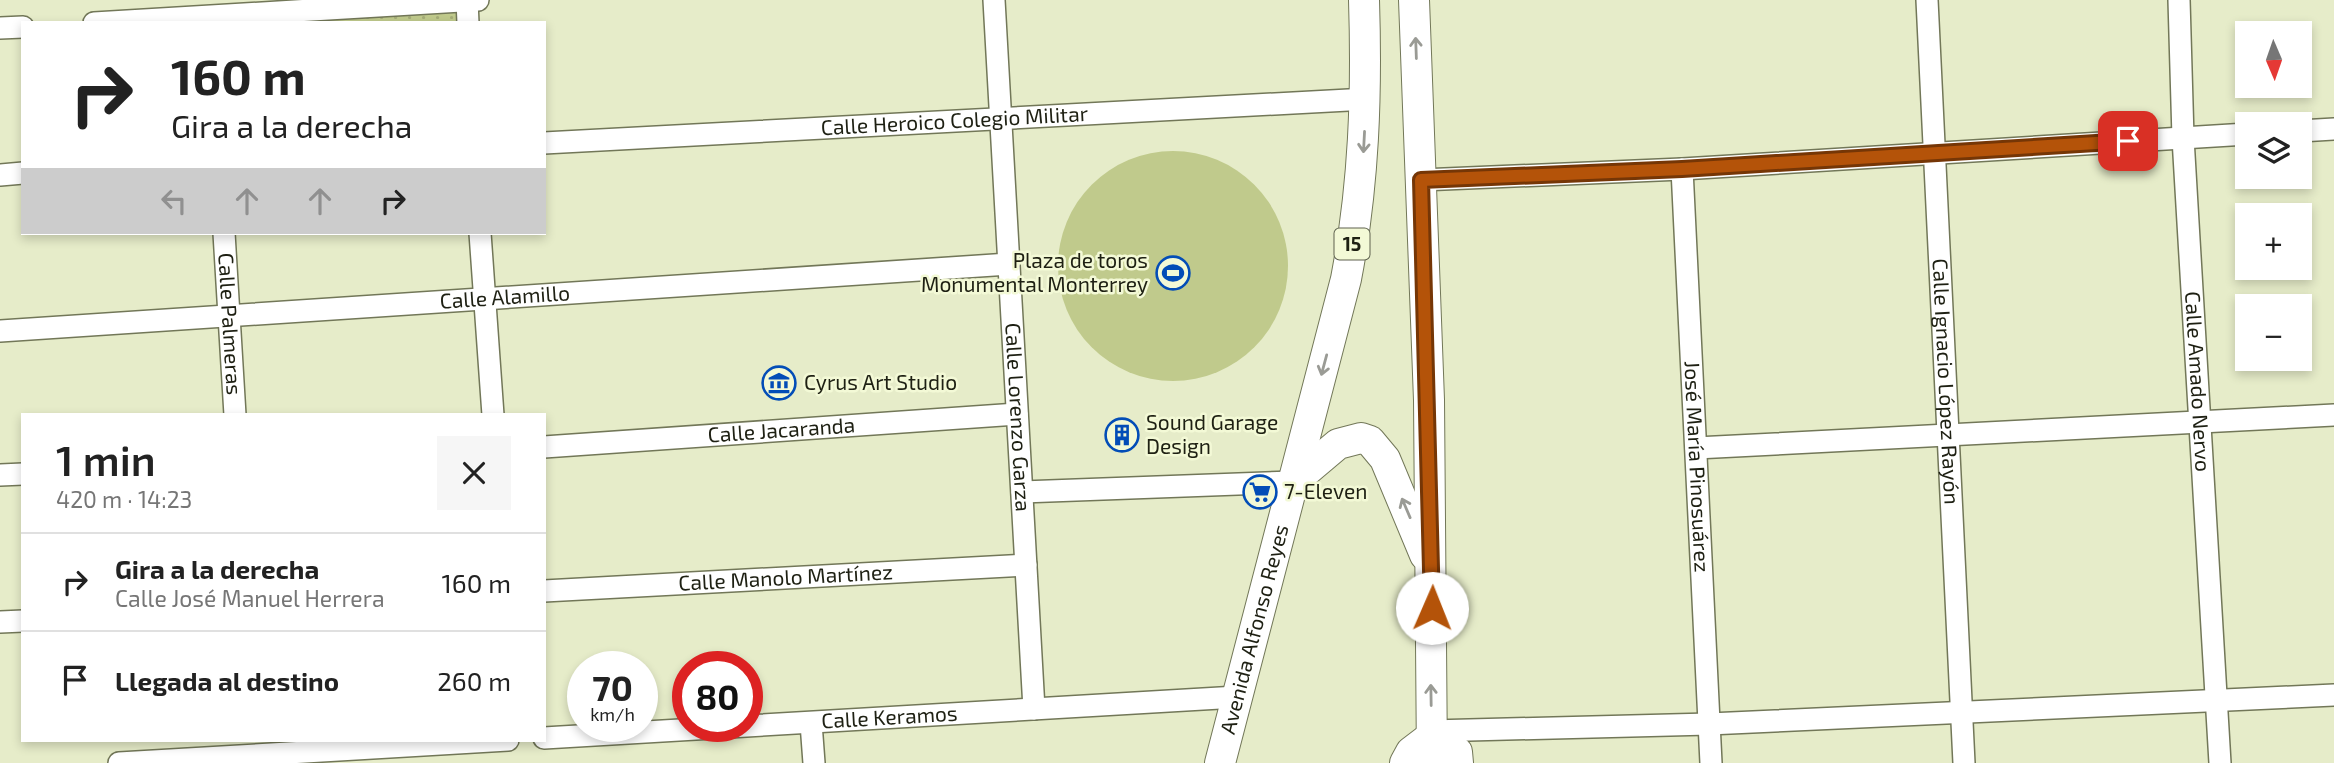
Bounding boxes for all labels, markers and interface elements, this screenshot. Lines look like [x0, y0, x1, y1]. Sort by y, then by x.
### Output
north arrow [2235, 21, 2312, 98]
map controls [2235, 21, 2312, 371]
one-way arrow [1410, 37, 1423, 60]
text: 160 m [171, 46, 306, 105]
icon: right [56, 49, 147, 140]
street label: Calle Heroico Colegio Militar [820, 100, 1089, 139]
text: Gira a la derecha [171, 106, 412, 144]
pin [2098, 111, 2158, 171]
button: layers [2235, 112, 2312, 189]
icon: arrive [2109, 122, 2147, 160]
one-way arrow [1358, 130, 1371, 153]
icon: left [155, 182, 193, 220]
icon: ahead [228, 182, 266, 220]
icon: ahead [301, 182, 339, 220]
icon: right [374, 182, 412, 220]
button: + [2235, 203, 2312, 280]
road number: 15 [1334, 228, 1370, 260]
place label: Plaza de toros Monumental Monterrey [921, 247, 1148, 296]
street label: Calle Palmeras [214, 252, 248, 396]
sports icon: Plaza de toros Monumental Monterrey [1154, 254, 1192, 292]
street label: Calle Ignacio López Rayón [1929, 258, 1965, 505]
street label: Calle Alamillo [439, 279, 571, 313]
street label: Calle Amado Nervo [2181, 291, 2217, 472]
button: − [2235, 294, 2312, 371]
street label: Calle Lorenzo Garza [1001, 322, 1037, 512]
one-way arrow [1317, 353, 1330, 376]
street label: José María Pinosuárez [1680, 360, 1716, 573]
museum icon: Cyrus Art Studio [760, 364, 798, 402]
place label: Cyrus Art Studio [804, 369, 957, 394]
place label: Sound Garage Design [1146, 409, 1278, 458]
street label: Calle Jacaranda [707, 411, 856, 447]
building icon: Sound Garage Design [1103, 416, 1141, 454]
text: 1 min [56, 434, 156, 484]
button: close [437, 436, 511, 510]
supermarket icon: 7-Eleven [1241, 473, 1279, 511]
place label: 7-Eleven [1284, 478, 1367, 503]
text: 420 m · 14:23 [56, 485, 192, 513]
one-way arrow [1399, 498, 1412, 519]
street label: Avenida Alfonso Reyes [1214, 522, 1293, 737]
text: Gira a la derecha [115, 553, 319, 584]
street label: Calle Manolo Martínez [678, 558, 893, 595]
icon: right [56, 563, 94, 601]
text: 160 m [442, 567, 511, 598]
position arrow [1395, 571, 1469, 645]
text: Calle José Manuel Herrera [115, 584, 385, 612]
speed limit sign: 80 [672, 651, 763, 742]
icon: arrive [56, 661, 94, 699]
text: Llegada al destino [115, 665, 339, 696]
text: 260 m [437, 665, 511, 696]
text: 70 [592, 666, 633, 708]
one-way arrow [1424, 684, 1437, 707]
street label: Calle Keramos [821, 700, 958, 733]
text: km/h [590, 703, 635, 725]

